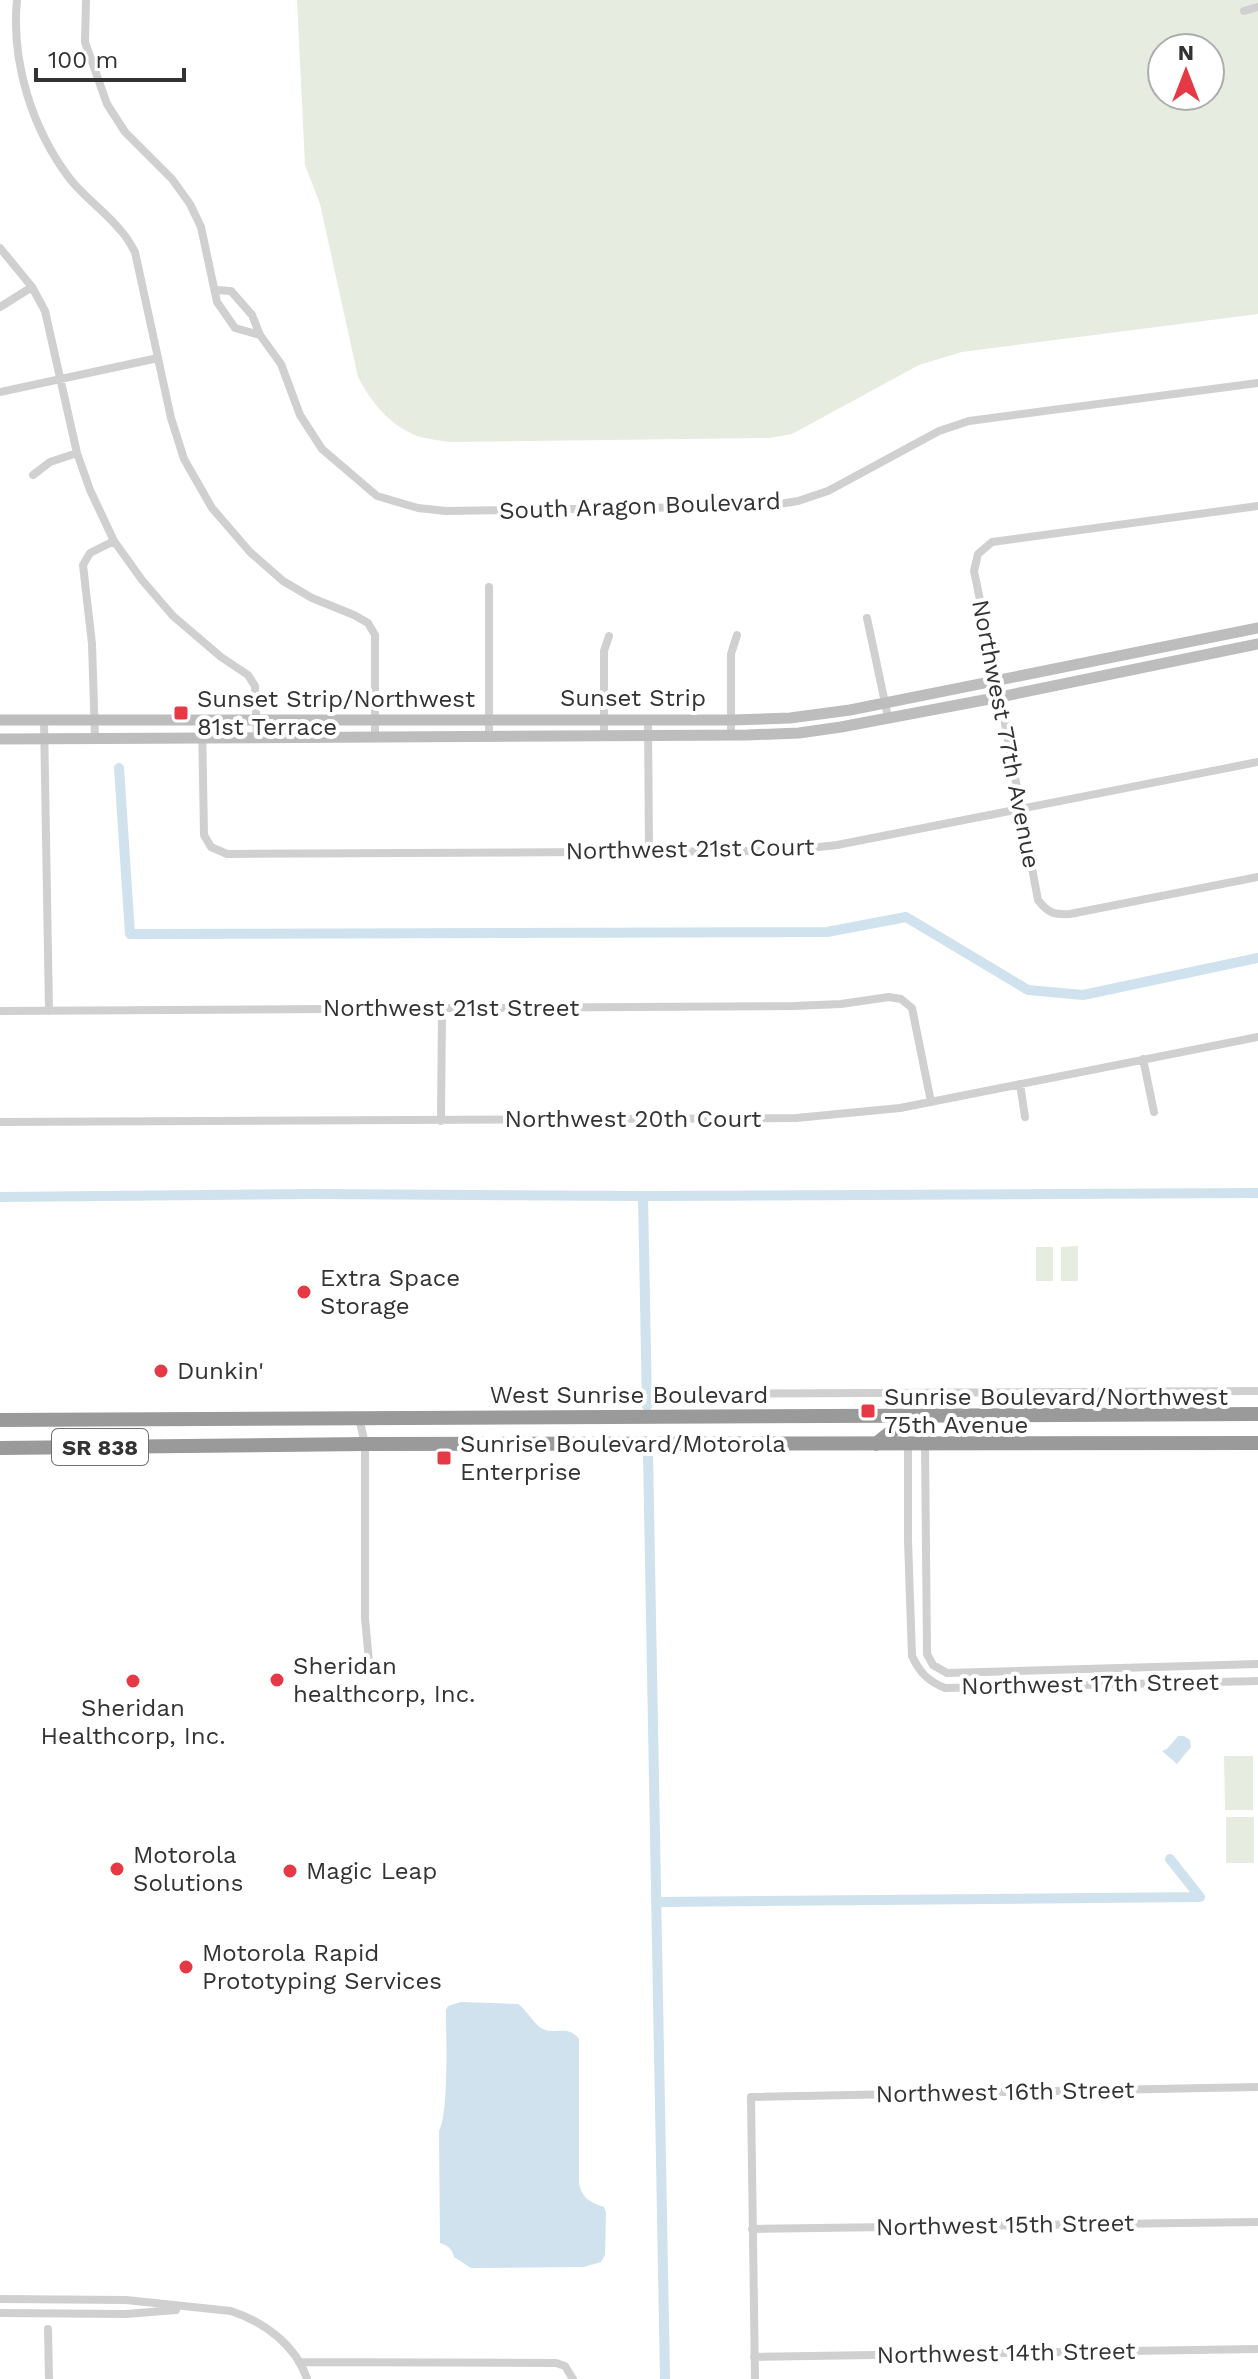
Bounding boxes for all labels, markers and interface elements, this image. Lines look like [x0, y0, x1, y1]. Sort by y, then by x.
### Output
scale bar [36, 32, 184, 82]
north arrow [1146, 32, 1226, 112]
text: N [1178, 40, 1194, 65]
text: 100 m [48, 46, 118, 74]
street label: South Aragon Boulevard [499, 487, 781, 525]
street label: Northwest 77th Avenue [966, 597, 1046, 871]
street label: Sunset Strip [560, 684, 706, 712]
place label: Sunset Strip/Northwest 81st Terrace [197, 685, 475, 741]
marker: Sunset Strip/Northwest 81st Terrace [172, 704, 190, 722]
street label: Northwest 21st Court [565, 833, 815, 865]
street label: Northwest 21st Street [323, 994, 579, 1022]
street label: Northwest 20th Court [505, 1105, 761, 1133]
place label: Extra Space Storage [320, 1264, 460, 1320]
marker: Extra Space Storage [295, 1283, 313, 1301]
place label: Dunkin' [177, 1357, 264, 1385]
marker: Dunkin' [152, 1362, 170, 1380]
street label: West Sunrise Boulevard [490, 1381, 768, 1409]
place label: Sunrise Boulevard/Northwest 75th Avenue [884, 1383, 1228, 1439]
marker: Sunrise Boulevard/Northwest 75th Avenue [859, 1402, 877, 1420]
road number: SR 838 [52, 1429, 148, 1465]
place label: Sunrise Boulevard/Motorola Enterprise [460, 1430, 786, 1486]
marker: Sunrise Boulevard/Motorola Enterprise [435, 1449, 453, 1467]
place label: Sheridan healthcorp, Inc. [293, 1652, 476, 1708]
street label: Northwest 17th Street [961, 1668, 1219, 1700]
marker: Sheridan healthcorp, Inc. [268, 1671, 286, 1689]
marker: Sheridan Healthcorp, Inc. [124, 1672, 142, 1690]
place label: Sheridan Healthcorp, Inc. [40, 1694, 226, 1750]
place label: Motorola Solutions [133, 1841, 243, 1897]
place label: Magic Leap [306, 1857, 437, 1885]
marker: Motorola Solutions [108, 1860, 126, 1878]
marker: Magic Leap [281, 1862, 299, 1880]
place label: Motorola Rapid Prototyping Services [202, 1939, 442, 1995]
marker: Motorola Rapid Prototyping Services [177, 1958, 195, 1976]
street label: Northwest 16th Street [875, 2076, 1135, 2108]
street label: Northwest 15th Street [876, 2209, 1134, 2241]
street label: Northwest 14th Street [876, 2337, 1136, 2369]

